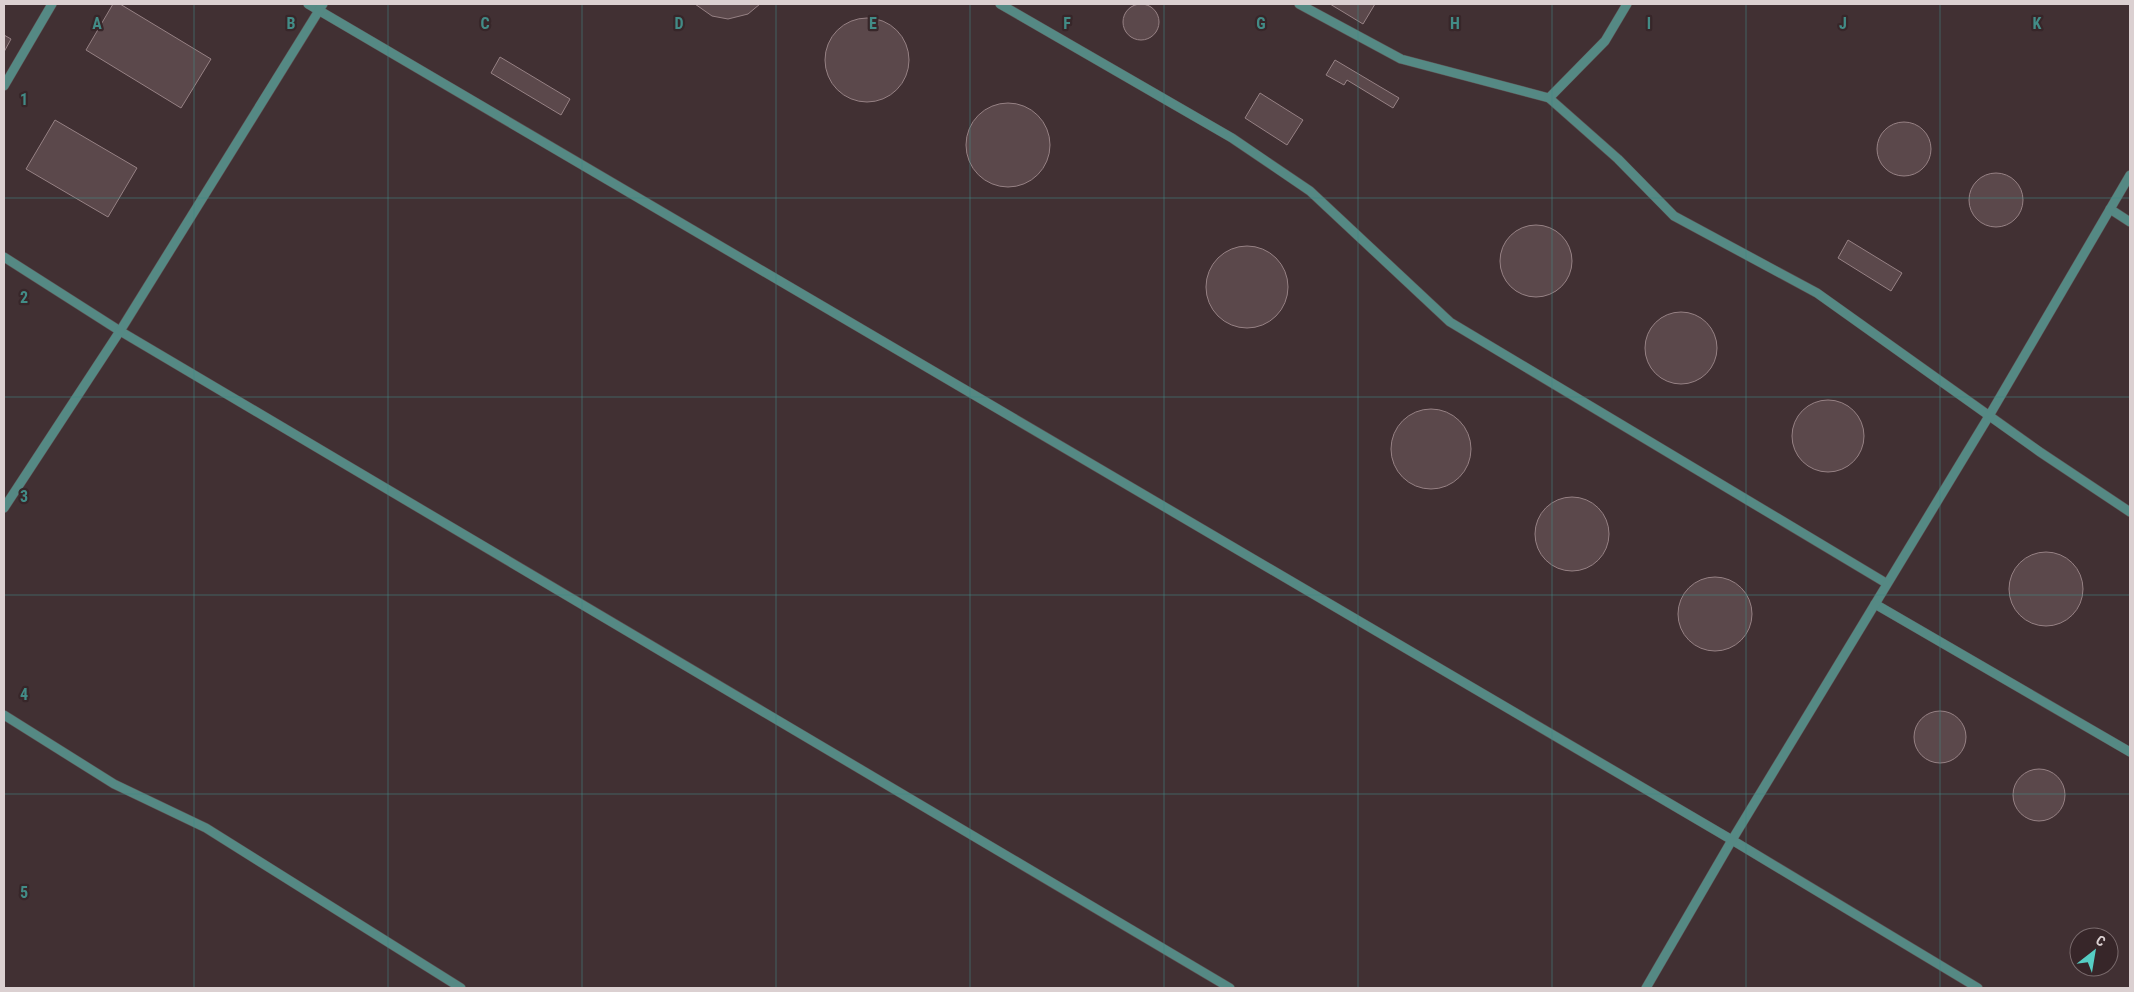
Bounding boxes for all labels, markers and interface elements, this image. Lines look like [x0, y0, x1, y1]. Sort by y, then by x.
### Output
text: A [92, 14, 102, 33]
text: B [287, 14, 296, 33]
text: C [480, 14, 490, 33]
text: D [674, 14, 684, 33]
text: E [869, 14, 877, 33]
text: F [1063, 14, 1071, 33]
text: G [1256, 14, 1266, 33]
text: H [1450, 14, 1460, 33]
text: I [1647, 14, 1651, 33]
text: J [1839, 14, 1847, 33]
text: K [2033, 14, 2042, 33]
text: 1 [20, 90, 28, 109]
text: 2 [20, 288, 28, 307]
text: 3 [20, 487, 28, 506]
text: 4 [20, 685, 28, 704]
text: 5 [20, 883, 28, 902]
north arrow [2069, 927, 2119, 977]
text: С [2093, 932, 2108, 950]

